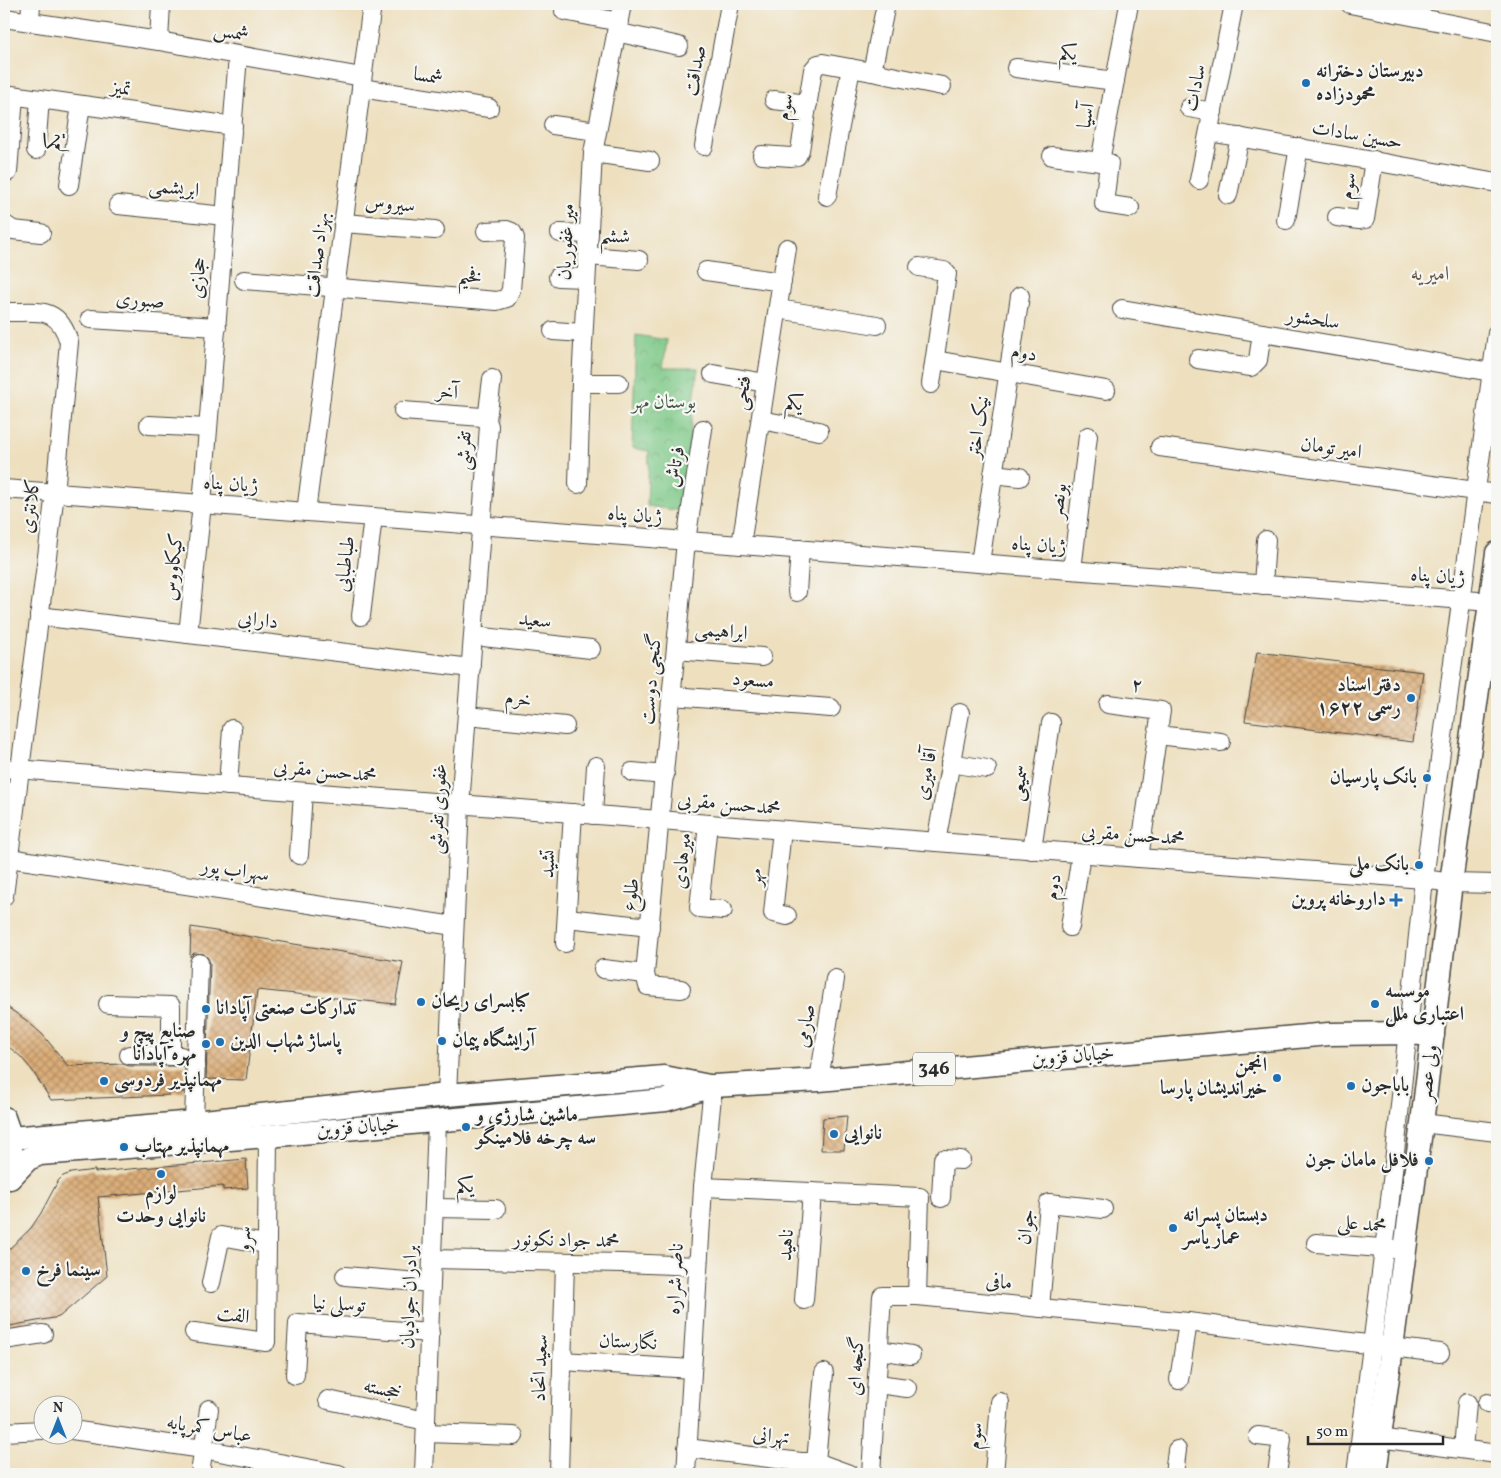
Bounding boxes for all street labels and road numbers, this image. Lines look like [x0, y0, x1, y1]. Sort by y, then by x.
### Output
street label: شمس [211, 16, 251, 50]
street label: یکم [1057, 39, 1080, 72]
street label: صداقت [678, 43, 714, 99]
street label: شمسا [411, 61, 445, 93]
street label: سادات [1178, 62, 1214, 114]
street label: تمیز [107, 73, 133, 104]
street label: سوم [770, 91, 804, 123]
street label: آسیا [1071, 99, 1103, 131]
street label: حسین سادات [1310, 114, 1404, 158]
street label: یکم [39, 130, 72, 153]
street label: سوم [1333, 171, 1367, 202]
street label: ابریشمی [147, 172, 201, 206]
street label: سیروس [364, 189, 416, 221]
street label: میر غفوریان [551, 203, 583, 281]
street label: بهزاد صداقت [299, 211, 337, 299]
street label: ششم [599, 222, 631, 256]
street label: حجازی [183, 256, 215, 300]
street label: فخیم [456, 262, 483, 296]
street label: صبوری [115, 285, 165, 317]
street label: سلحشور [1282, 302, 1342, 338]
street label: دوم [1008, 338, 1039, 372]
street label: فتحی [726, 374, 760, 412]
street label: آخر [433, 378, 462, 408]
street label: یکم [782, 389, 807, 423]
street label: نیک اختر [960, 394, 997, 462]
street label: تفرشی [450, 430, 480, 471]
street label: امیر تومان [1299, 431, 1363, 467]
street label: فرتاش [659, 445, 693, 489]
street label: ژیان پناه [202, 469, 260, 501]
street label: کلانتری [14, 477, 48, 535]
street label: بونصر [1043, 482, 1075, 522]
street label: ژیان پناه [606, 500, 664, 532]
street label: ژیان پناه [1010, 530, 1068, 562]
street label: کیکاووس [157, 532, 191, 602]
street label: طباطبایی [329, 534, 363, 594]
street label: ژیان پناه [1409, 561, 1467, 593]
street label: دارابی [236, 605, 280, 637]
street label: سعید [517, 605, 553, 637]
street label: ابراهیمی [693, 616, 749, 648]
street label: گنجی دوست [634, 632, 670, 726]
street label: مسعود [731, 666, 775, 696]
street label: ۲ [1129, 671, 1145, 701]
street label: خرم [503, 685, 533, 717]
street label: آقا میری [908, 743, 946, 803]
street label: محمدحسن مقربی [272, 754, 378, 790]
street label: غفوری تفرشی [423, 763, 455, 855]
street label: سمیعی [1003, 763, 1037, 803]
street label: محمدحسن مقربی [676, 787, 782, 823]
street label: محمدحسن مقربی [1080, 818, 1186, 854]
street label: میرهادی [666, 831, 700, 891]
street label: تشید [534, 849, 564, 879]
street label: سهراب پور [197, 852, 271, 890]
street label: مهر [741, 866, 771, 889]
street label: دوم [1038, 872, 1072, 902]
street label: طلوع [616, 877, 650, 913]
street label: صارمی [789, 1002, 823, 1050]
street label: خیابان قزوین [1030, 1039, 1116, 1075]
street label: ولی عصر [1411, 1043, 1446, 1105]
road number: 346 [913, 1052, 955, 1086]
street label: خیابان قزوین [315, 1110, 401, 1146]
street label: یکم [456, 1173, 475, 1204]
street label: جوان [1011, 1207, 1043, 1247]
street label: محمد علی [1336, 1209, 1388, 1241]
street label: سرو [231, 1226, 259, 1254]
street label: محمد جواد نکونور [511, 1226, 619, 1256]
street label: ناهید [772, 1228, 802, 1262]
street label: ناصر شراره [660, 1242, 692, 1316]
street label: برادران جوادیان [394, 1244, 426, 1349]
street label: مافی [985, 1268, 1013, 1298]
street label: توسلی نیا [312, 1289, 366, 1321]
street label: الفت [215, 1300, 251, 1332]
street label: نگارستان [598, 1326, 658, 1359]
street label: سعید اتحاد [526, 1334, 556, 1402]
street label: گنجه ای [841, 1335, 873, 1397]
street label: خجسته [361, 1372, 403, 1408]
street label: عباس کمرپایه [164, 1409, 254, 1451]
street label: تهرانی [751, 1421, 791, 1453]
street label: سوم [961, 1421, 993, 1451]

